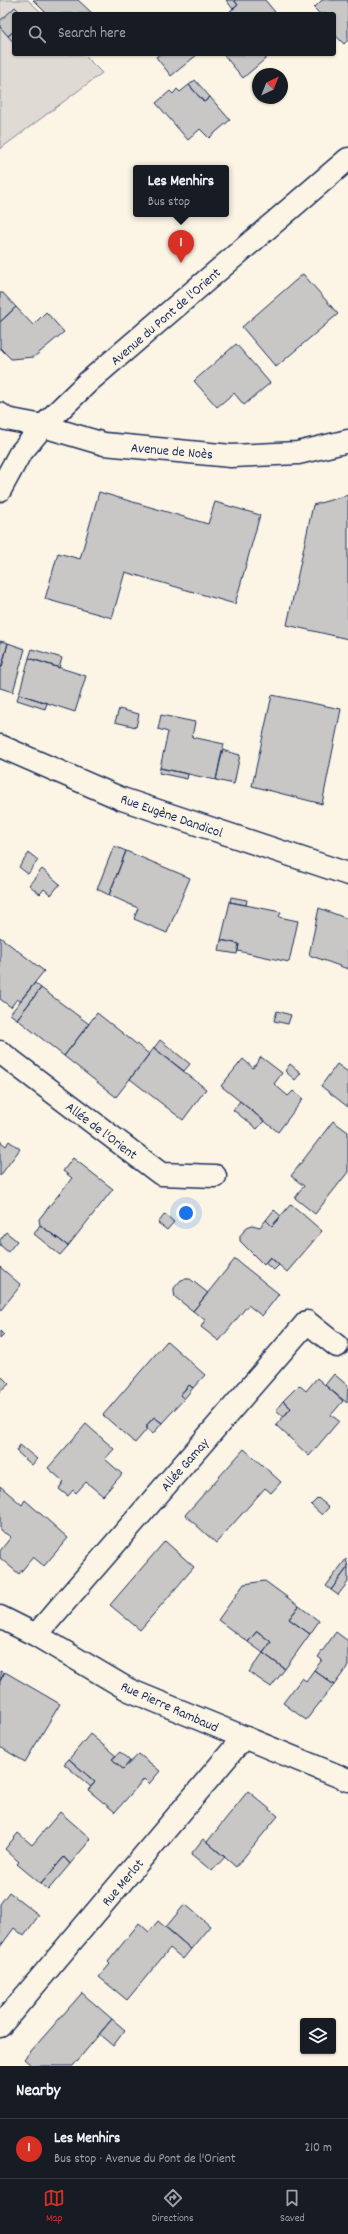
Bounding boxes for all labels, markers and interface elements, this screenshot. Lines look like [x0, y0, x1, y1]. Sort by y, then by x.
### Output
search box [12, 12, 336, 56]
icon: search [26, 23, 48, 45]
text: Search here [58, 23, 126, 45]
north arrow [252, 68, 288, 104]
popup [133, 165, 229, 217]
text: Les Menhirs [148, 171, 214, 193]
text: Bus stop [148, 193, 190, 212]
pin: 1 [168, 230, 194, 263]
street label: Avenue du Pont de l'Orient [107, 264, 226, 371]
street label: Avenue de Noès [130, 438, 214, 466]
street label: Rue Eugène Dandicol [117, 790, 226, 844]
street label: Allée de l'Orient [61, 1098, 141, 1165]
your location [176, 1203, 196, 1223]
street label: Allée Gamay [157, 1434, 215, 1496]
street label: Rue Pierre Rambaud [117, 1677, 221, 1738]
street label: Rue Merlot [98, 1855, 149, 1911]
map controls [300, 2018, 336, 2054]
button: layers [300, 2018, 336, 2054]
text: Nearby [16, 2080, 60, 2104]
text: Les Menhirs [54, 2128, 120, 2150]
text: 1 [28, 2139, 30, 2158]
text: 210 m [304, 2139, 332, 2158]
text: Bus stop · Avenue du Pont de l'Orient [54, 2150, 236, 2169]
tab: Map [43, 2187, 65, 2227]
tab: Directions [152, 2187, 194, 2227]
tab: Saved [280, 2187, 305, 2227]

